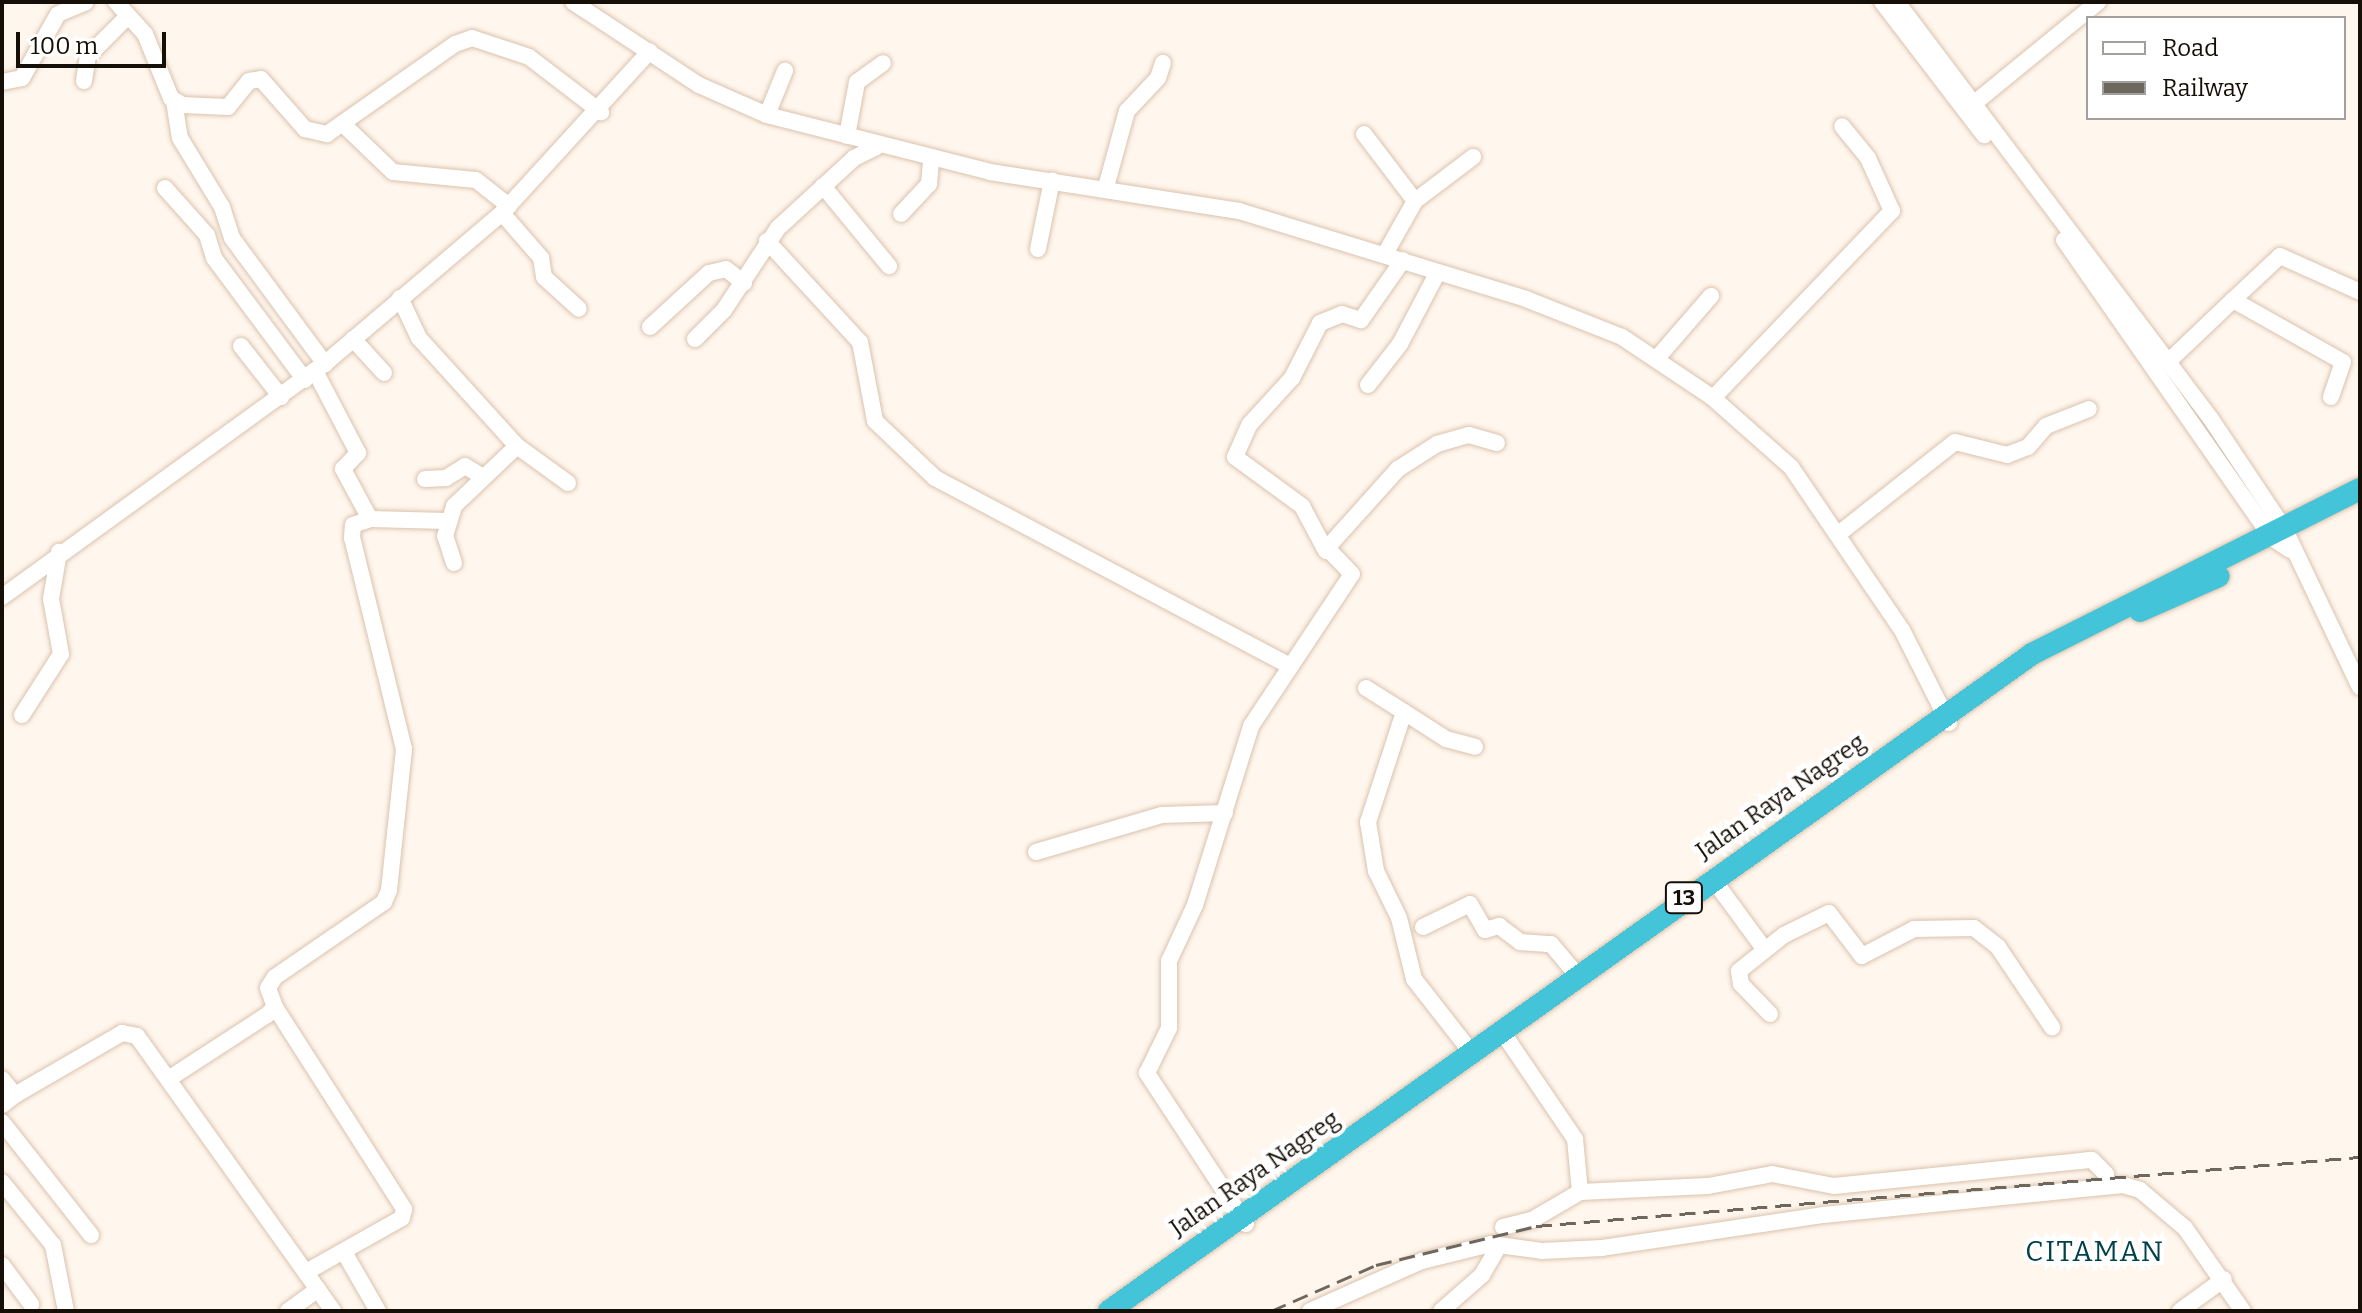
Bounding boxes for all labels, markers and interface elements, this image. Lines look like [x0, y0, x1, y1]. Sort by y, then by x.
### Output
scale bar [20, 16, 170, 66]
legend [2086, 16, 2346, 120]
text: 100 m [30, 32, 98, 60]
text: Road [2162, 34, 2218, 62]
text: Railway [2162, 74, 2248, 102]
street label: Jalan Raya Nagreg [1691, 728, 1871, 866]
road number: 13 [1664, 880, 1704, 916]
street label: Jalan Raya Nagreg [1165, 1105, 1345, 1243]
district label: CITAMAN [2025, 1235, 2165, 1269]

